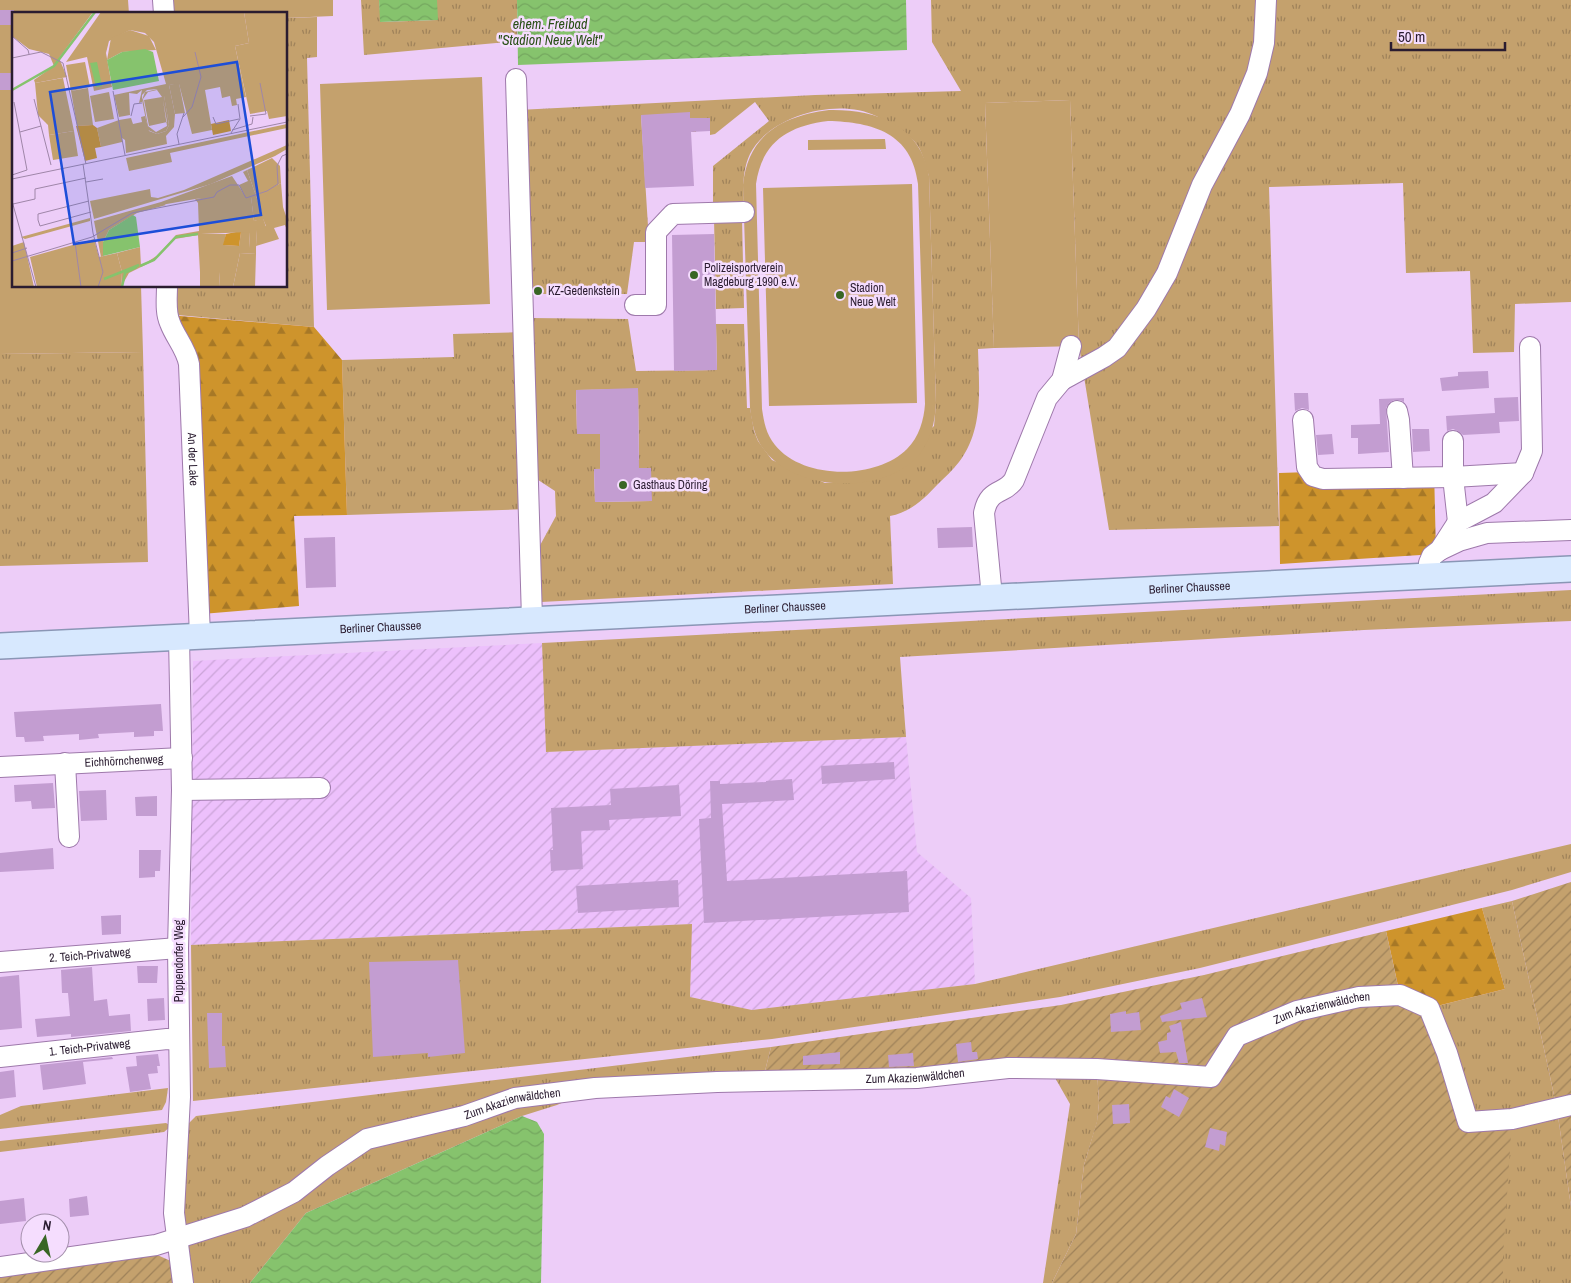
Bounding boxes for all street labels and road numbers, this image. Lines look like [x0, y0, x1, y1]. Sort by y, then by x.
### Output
street label: An der Lake [184, 431, 202, 486]
street label: Berliner Chaussee [1148, 578, 1231, 598]
street label: Berliner Chaussee [744, 598, 826, 618]
street label: Berliner Chaussee [339, 617, 422, 637]
street label: Eichhörnchenweg [84, 751, 164, 771]
street label: Puppendorfer Weg [171, 919, 187, 1002]
street label: 2. Teich-Privatweg [48, 944, 131, 966]
street label: Zum Akazienwäldchen [1271, 988, 1370, 1028]
street label: 1. Teich-Privatweg [48, 1035, 131, 1060]
street label: Zum Akazienwäldchen [866, 1065, 965, 1087]
street label: Zum Akazienwäldchen [462, 1084, 561, 1123]

